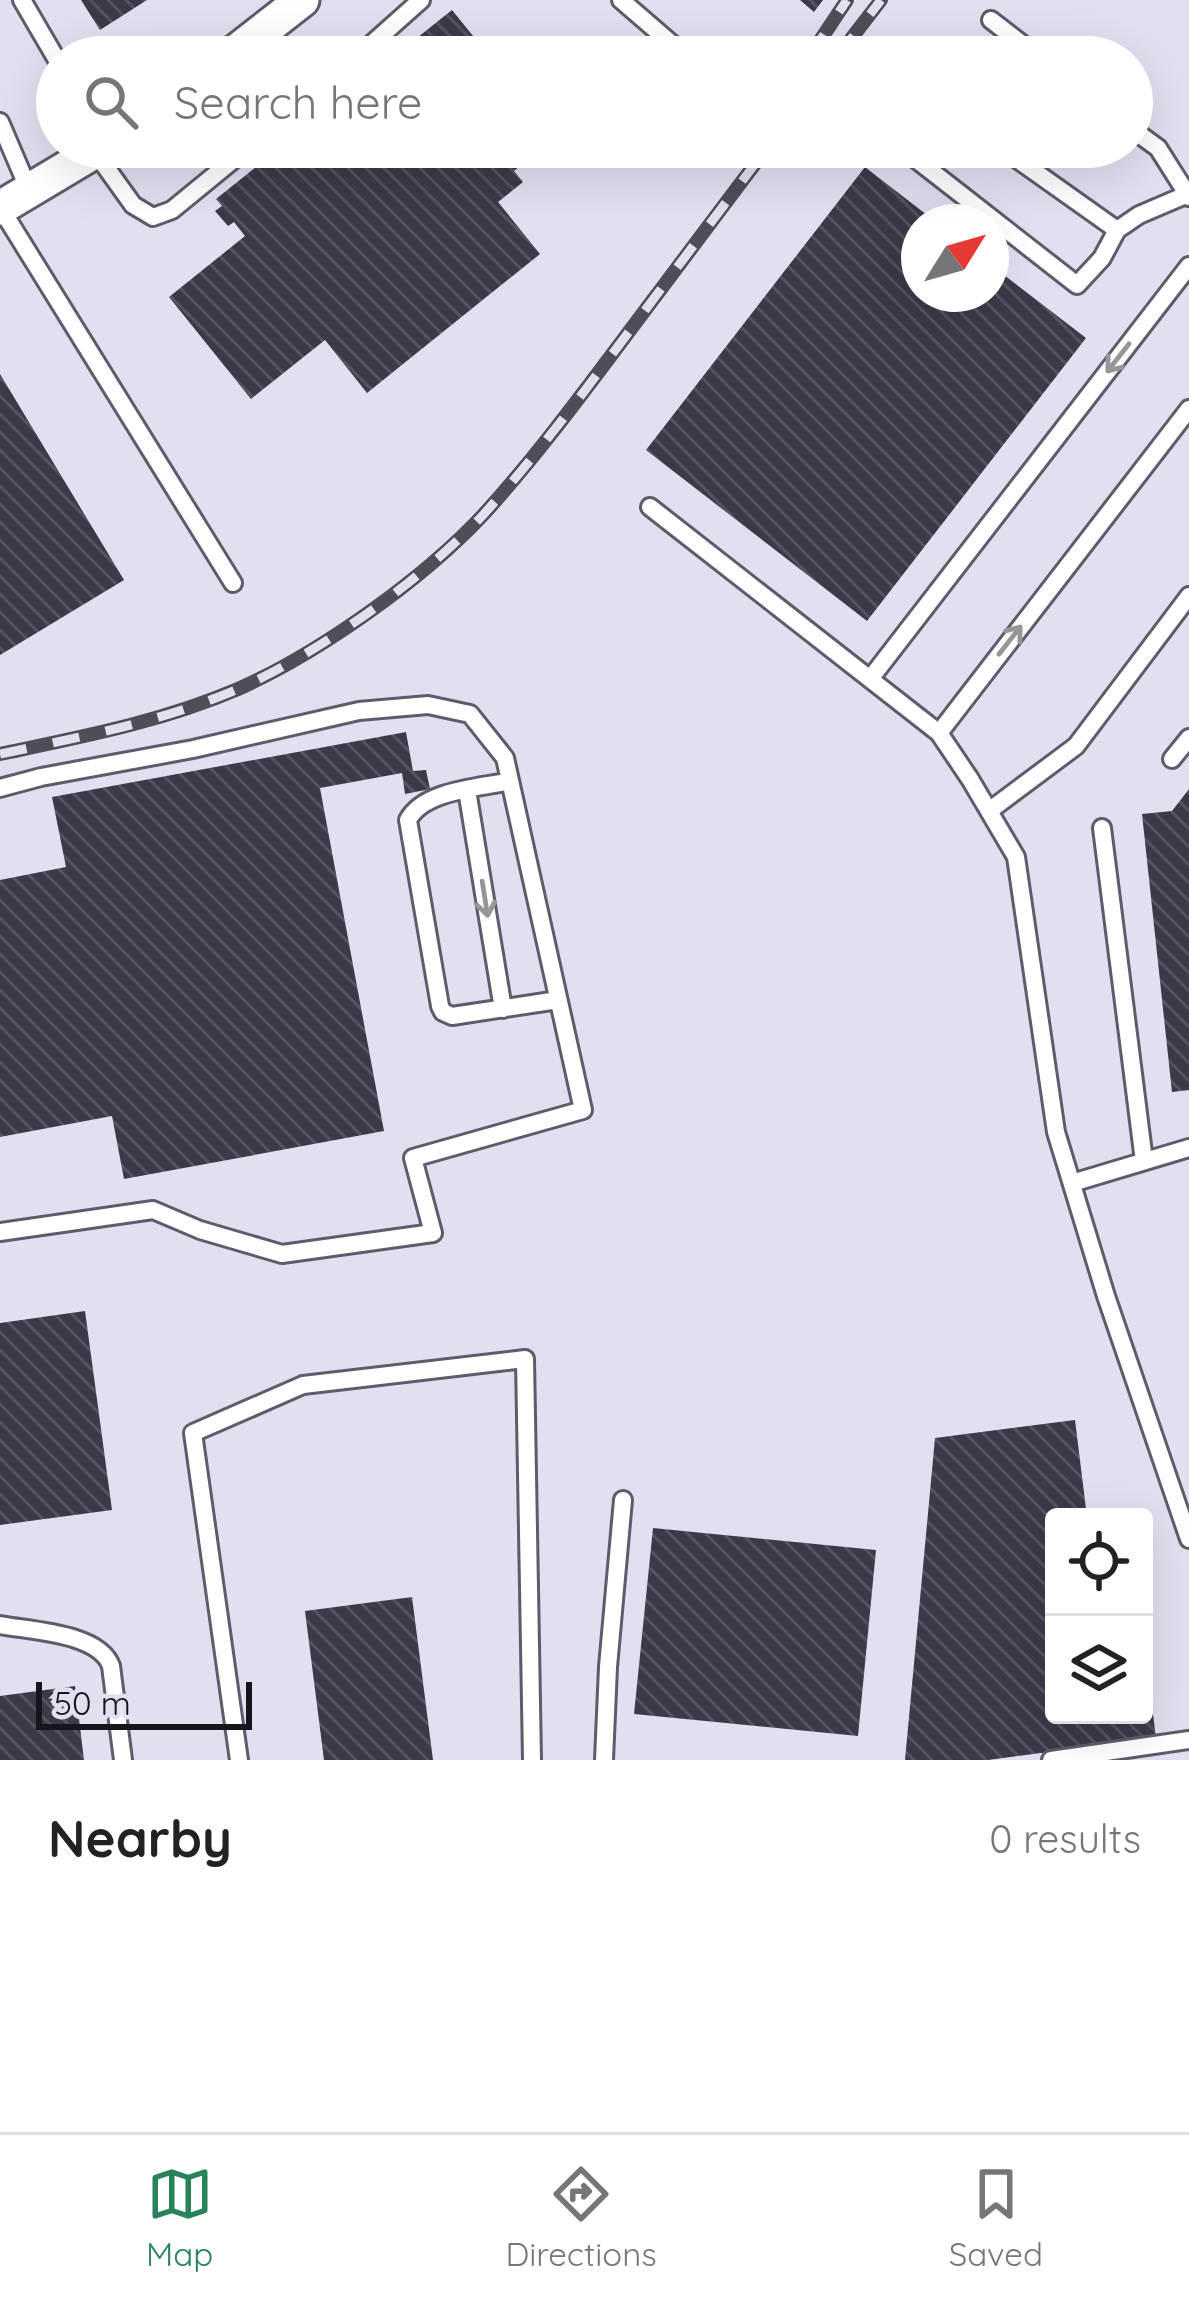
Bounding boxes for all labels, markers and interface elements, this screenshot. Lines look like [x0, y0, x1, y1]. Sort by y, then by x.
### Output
search box [36, 36, 1153, 168]
icon: search [78, 69, 144, 135]
text: Search here [174, 74, 422, 130]
north arrow [901, 204, 1009, 312]
one-way arrow [1105, 342, 1131, 374]
one-way arrow [997, 624, 1023, 657]
one-way arrow [475, 879, 498, 918]
map controls [1045, 1508, 1153, 1724]
button: locate [1045, 1508, 1153, 1616]
button: layers [1045, 1616, 1153, 1724]
scale bar [36, 1676, 252, 1729]
text: 50 m [54, 1682, 131, 1723]
text: Nearby [48, 1806, 232, 1870]
text: 0 results [989, 1814, 1141, 1863]
tab: Map [146, 2161, 213, 2274]
tab: Directions [505, 2161, 657, 2274]
tab: Saved [949, 2161, 1043, 2274]

